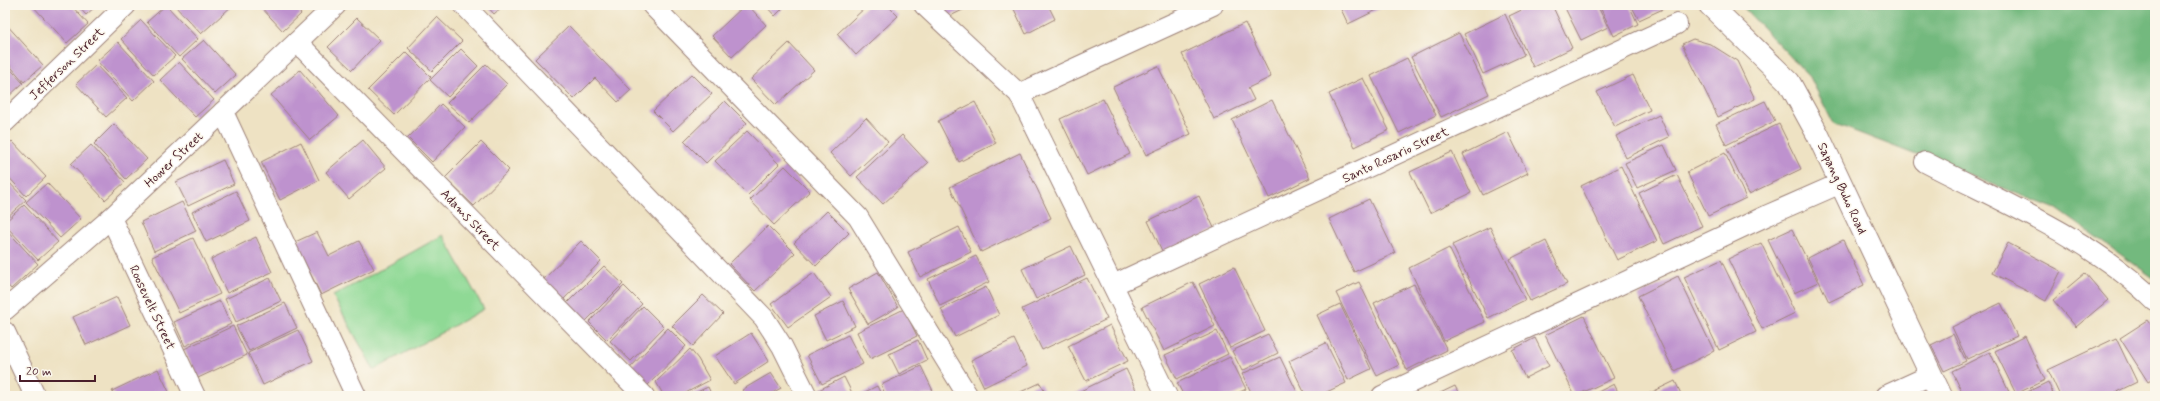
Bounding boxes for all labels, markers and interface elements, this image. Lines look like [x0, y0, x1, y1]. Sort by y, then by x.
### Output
street label: Jefferson Street [26, 24, 108, 104]
street label: Santo Rosario Street [1340, 123, 1452, 187]
street label: Hoover Street [141, 128, 207, 192]
street label: Sapang Buho Road [1813, 140, 1870, 237]
street label: Adams Street [436, 186, 504, 255]
street label: Roosevelt Street [125, 263, 179, 353]
scale bar [20, 357, 95, 383]
text: 20 m [26, 364, 52, 380]

